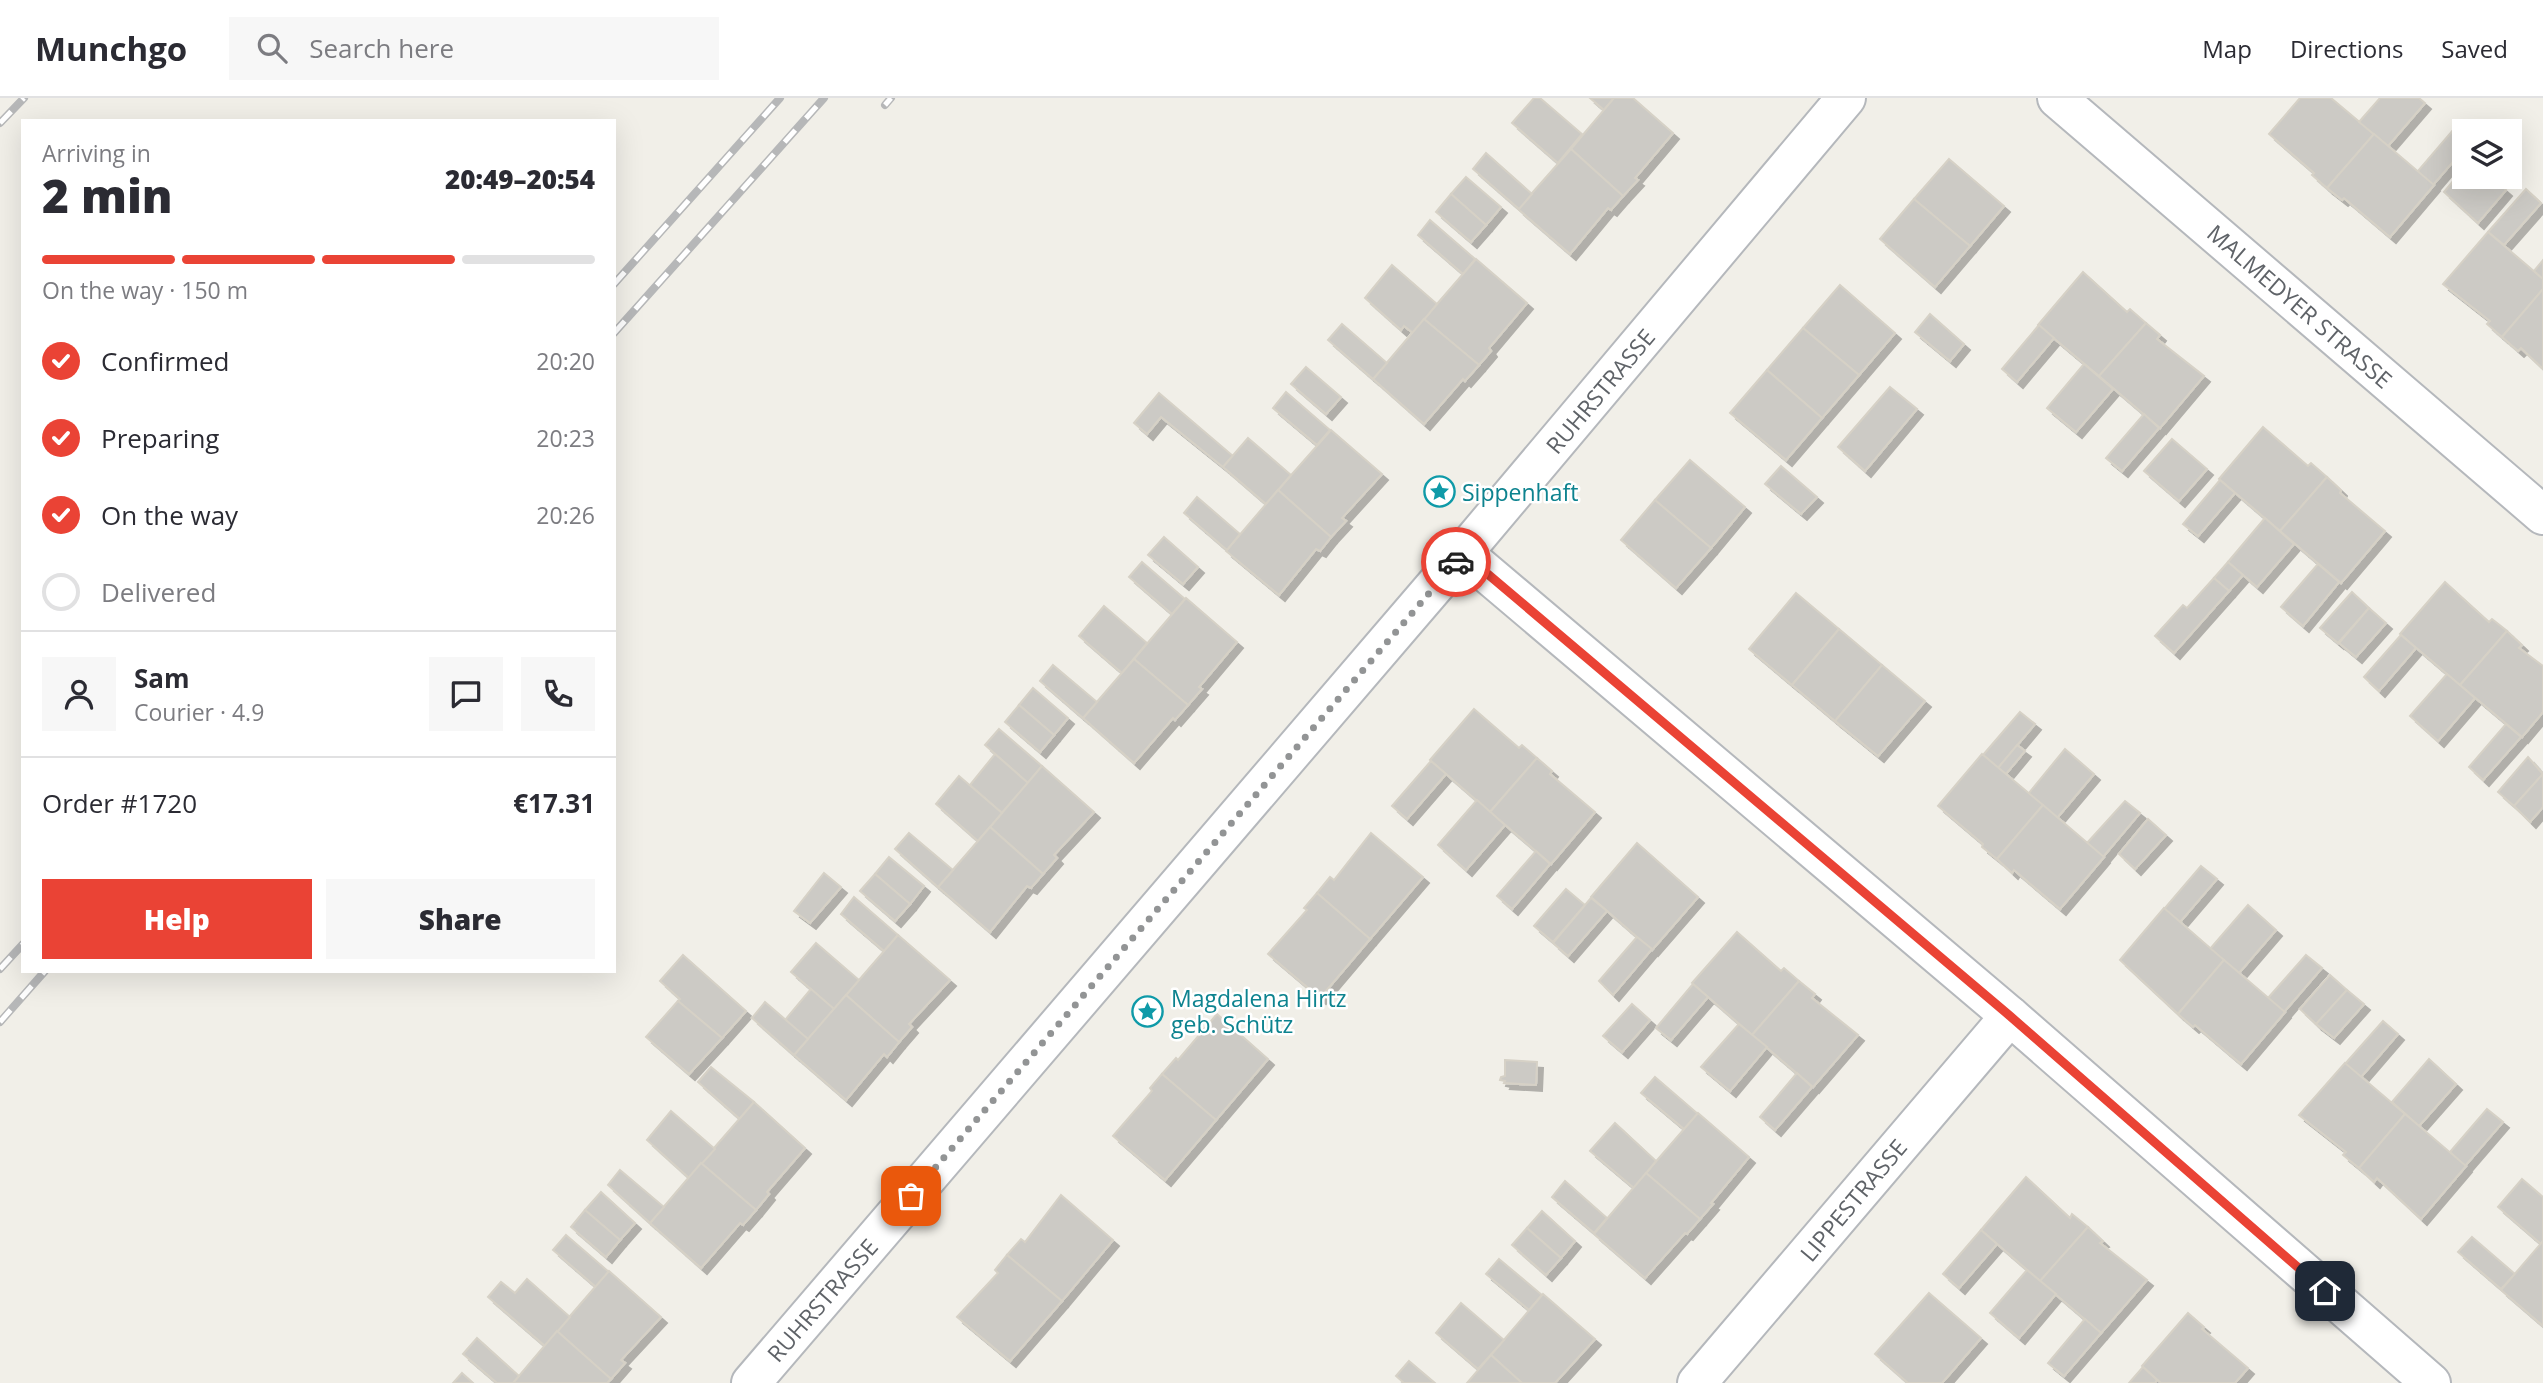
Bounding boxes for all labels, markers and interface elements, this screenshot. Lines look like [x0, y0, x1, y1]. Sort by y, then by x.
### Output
search box [229, 17, 719, 80]
text: Munchgo [35, 26, 187, 71]
icon: search [253, 29, 291, 67]
text: Search here [309, 30, 454, 66]
text: Map [2202, 32, 2252, 65]
text: Directions [2290, 32, 2403, 65]
text: Saved [2441, 32, 2508, 65]
map controls [2452, 119, 2522, 189]
button: layers [2452, 119, 2522, 189]
text: Arriving in [42, 137, 151, 169]
text: 20:49–20:54 [445, 161, 595, 197]
text: 2 min [42, 164, 173, 226]
street label: MALMEDYER STRASSE [2201, 217, 2399, 395]
text: On the way · 150 m [42, 274, 248, 306]
street label: RUHRSTRASSE [1538, 322, 1662, 460]
icon: check [42, 342, 80, 380]
text: Confirmed [101, 343, 229, 379]
text: 20:20 [536, 345, 595, 377]
icon: check [42, 419, 80, 457]
text: Preparing [101, 420, 219, 456]
text: 20:23 [536, 422, 595, 454]
place icon: Sippenhaft [1422, 475, 1456, 509]
place label: Sippenhaft [1462, 476, 1578, 508]
icon: check [42, 496, 80, 534]
text: On the way [101, 497, 238, 533]
text: 20:26 [536, 499, 595, 531]
courier [1421, 527, 1491, 597]
icon: car [1437, 543, 1475, 581]
text: Delivered [101, 574, 216, 610]
button: person [42, 657, 116, 731]
button: chat [429, 657, 503, 731]
button: phone [521, 657, 595, 731]
text: Sam [134, 660, 190, 696]
text: Courier · 4.9 [134, 696, 264, 728]
text: Order #1720 [42, 785, 197, 821]
text: €17.31 [513, 785, 595, 821]
button: Help [42, 879, 312, 959]
button: Share [326, 879, 595, 959]
place label: Magdalena Hirtz geb. Schütz [1171, 982, 1347, 1040]
place icon: Magdalena Hirtz geb. Schütz [1131, 994, 1165, 1028]
street label: LIPPESTRASSE [1792, 1132, 1914, 1268]
pin [881, 1166, 941, 1226]
icon: bag [892, 1177, 930, 1215]
street label: RUHRSTRASSE [759, 1231, 885, 1369]
pin [2295, 1261, 2355, 1321]
icon: home [2306, 1272, 2344, 1310]

